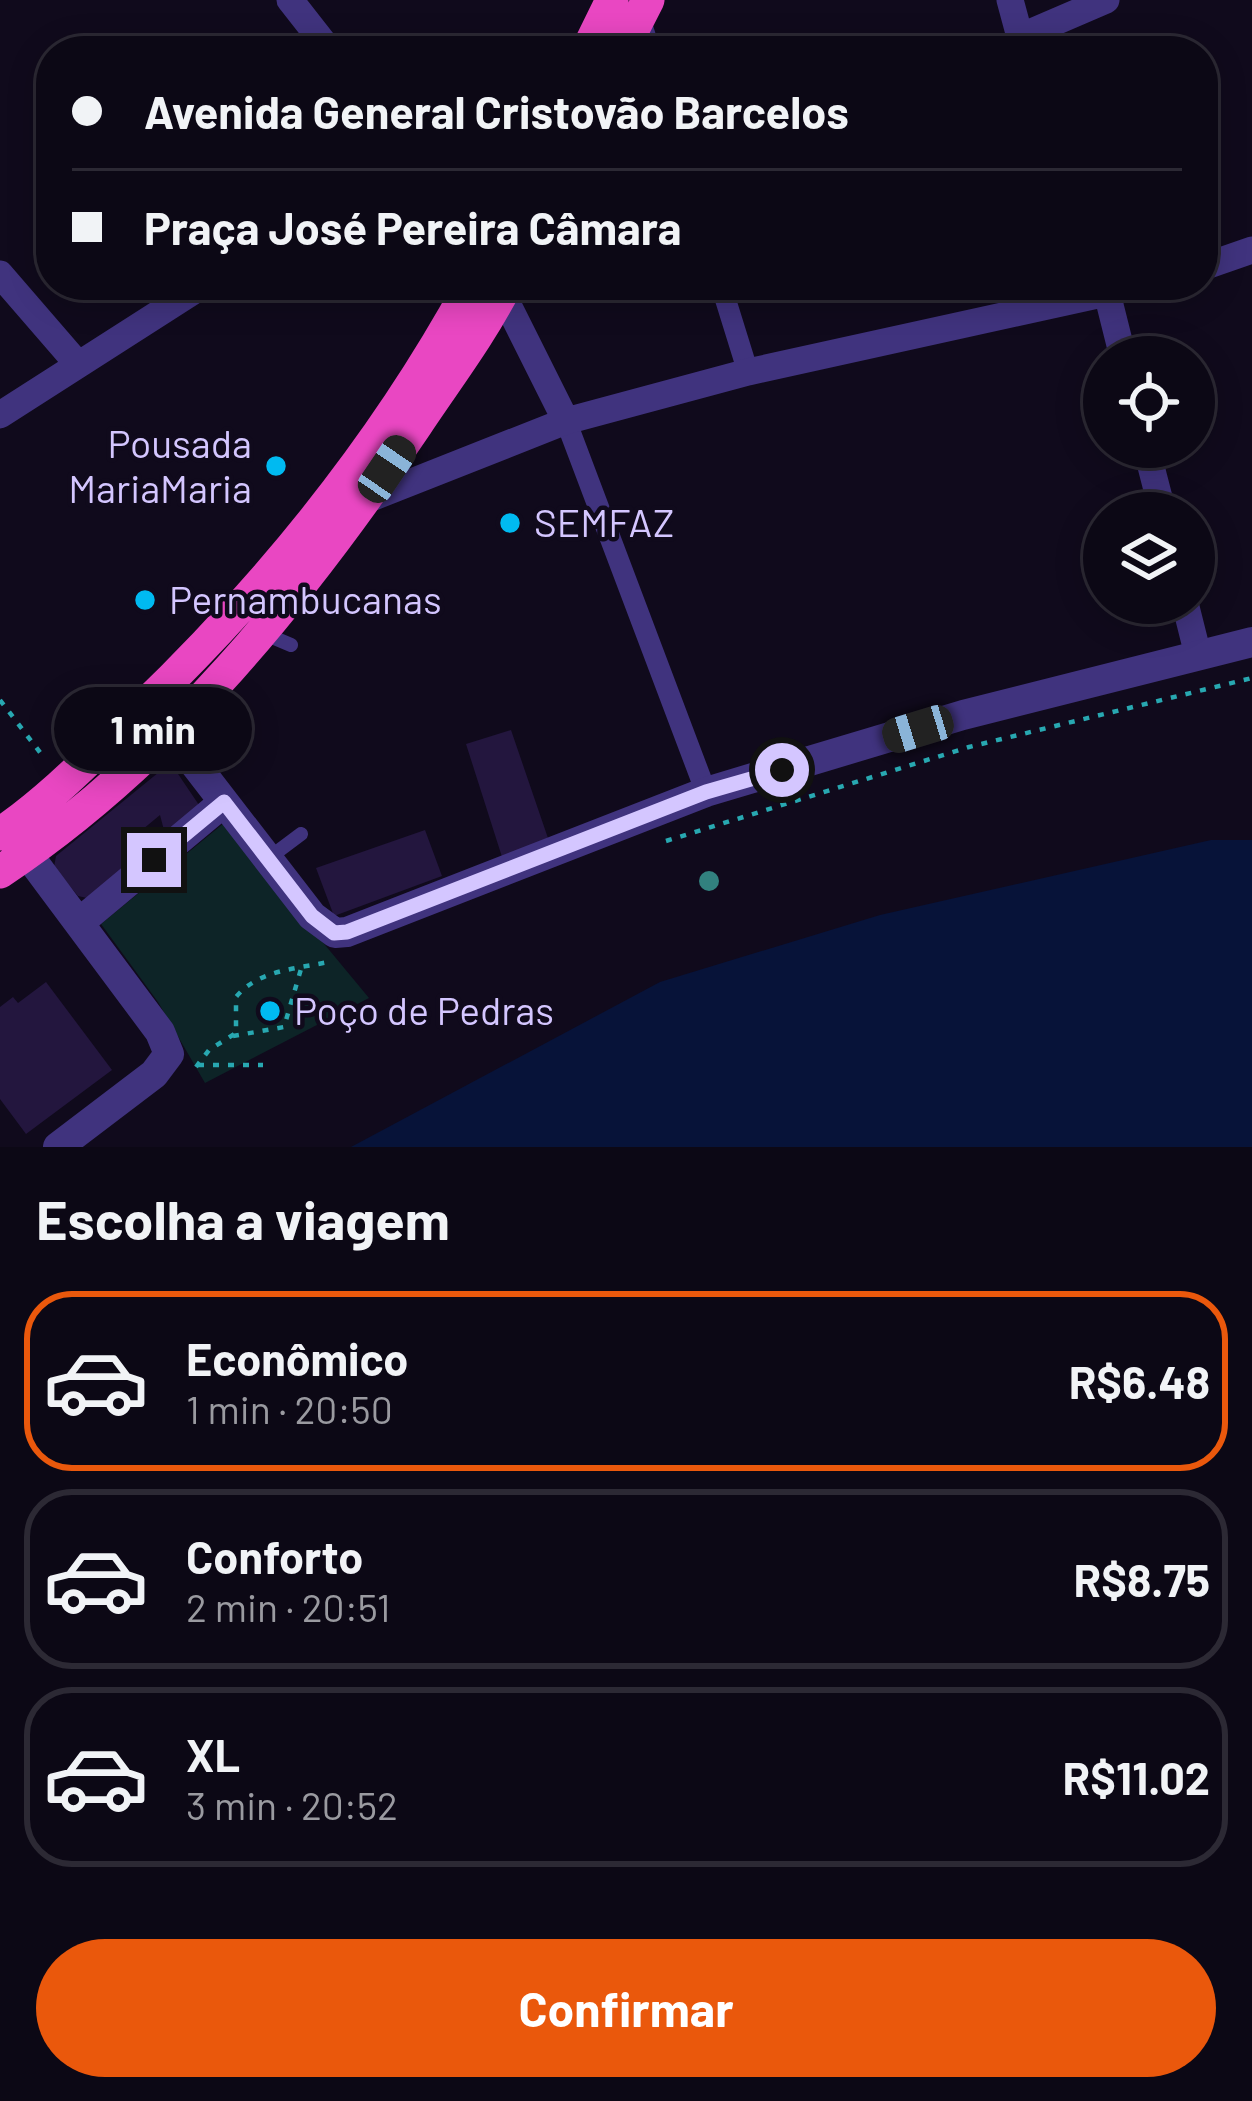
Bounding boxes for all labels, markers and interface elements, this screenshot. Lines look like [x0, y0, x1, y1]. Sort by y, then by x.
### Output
text: Avenida General Cristovão Barcelos [144, 84, 849, 138]
text: Praça José Pereira Câmara [144, 200, 681, 254]
map controls [1083, 336, 1215, 624]
button: locate [1083, 336, 1215, 468]
place label: Pousada MariaMaria [68, 419, 252, 511]
car [352, 429, 422, 509]
marker: Pousada MariaMaria [263, 453, 289, 479]
button: layers [1083, 492, 1215, 624]
place label: SEMFAZ [534, 498, 674, 545]
marker: SEMFAZ [497, 510, 523, 536]
place label: Pernambucanas [169, 575, 442, 622]
marker: Pernambucanas [132, 587, 158, 613]
callout: 1 min [55, 686, 253, 770]
car [878, 701, 958, 757]
text: 1 min [110, 705, 196, 752]
route start [755, 743, 809, 797]
route end [127, 833, 181, 887]
place label: Poço de Pedras [294, 986, 554, 1033]
marker: Poço de Pedras [257, 998, 283, 1024]
text: Escolha a viagem [36, 1186, 450, 1251]
icon: car [42, 1327, 150, 1435]
text: Econômico [186, 1331, 408, 1385]
text: R$6.48 [1069, 1354, 1210, 1408]
text: 1 min · 20:50 [186, 1385, 393, 1432]
icon: car [42, 1525, 150, 1633]
text: Conforto [186, 1529, 363, 1583]
text: R$8.75 [1074, 1552, 1210, 1606]
text: 2 min · 20:51 [186, 1583, 390, 1630]
icon: car [42, 1723, 150, 1831]
text: XL [186, 1727, 240, 1781]
text: R$11.02 [1063, 1750, 1210, 1804]
text: 3 min · 20:52 [186, 1781, 398, 1828]
button: Confirmar [36, 1939, 1216, 2077]

